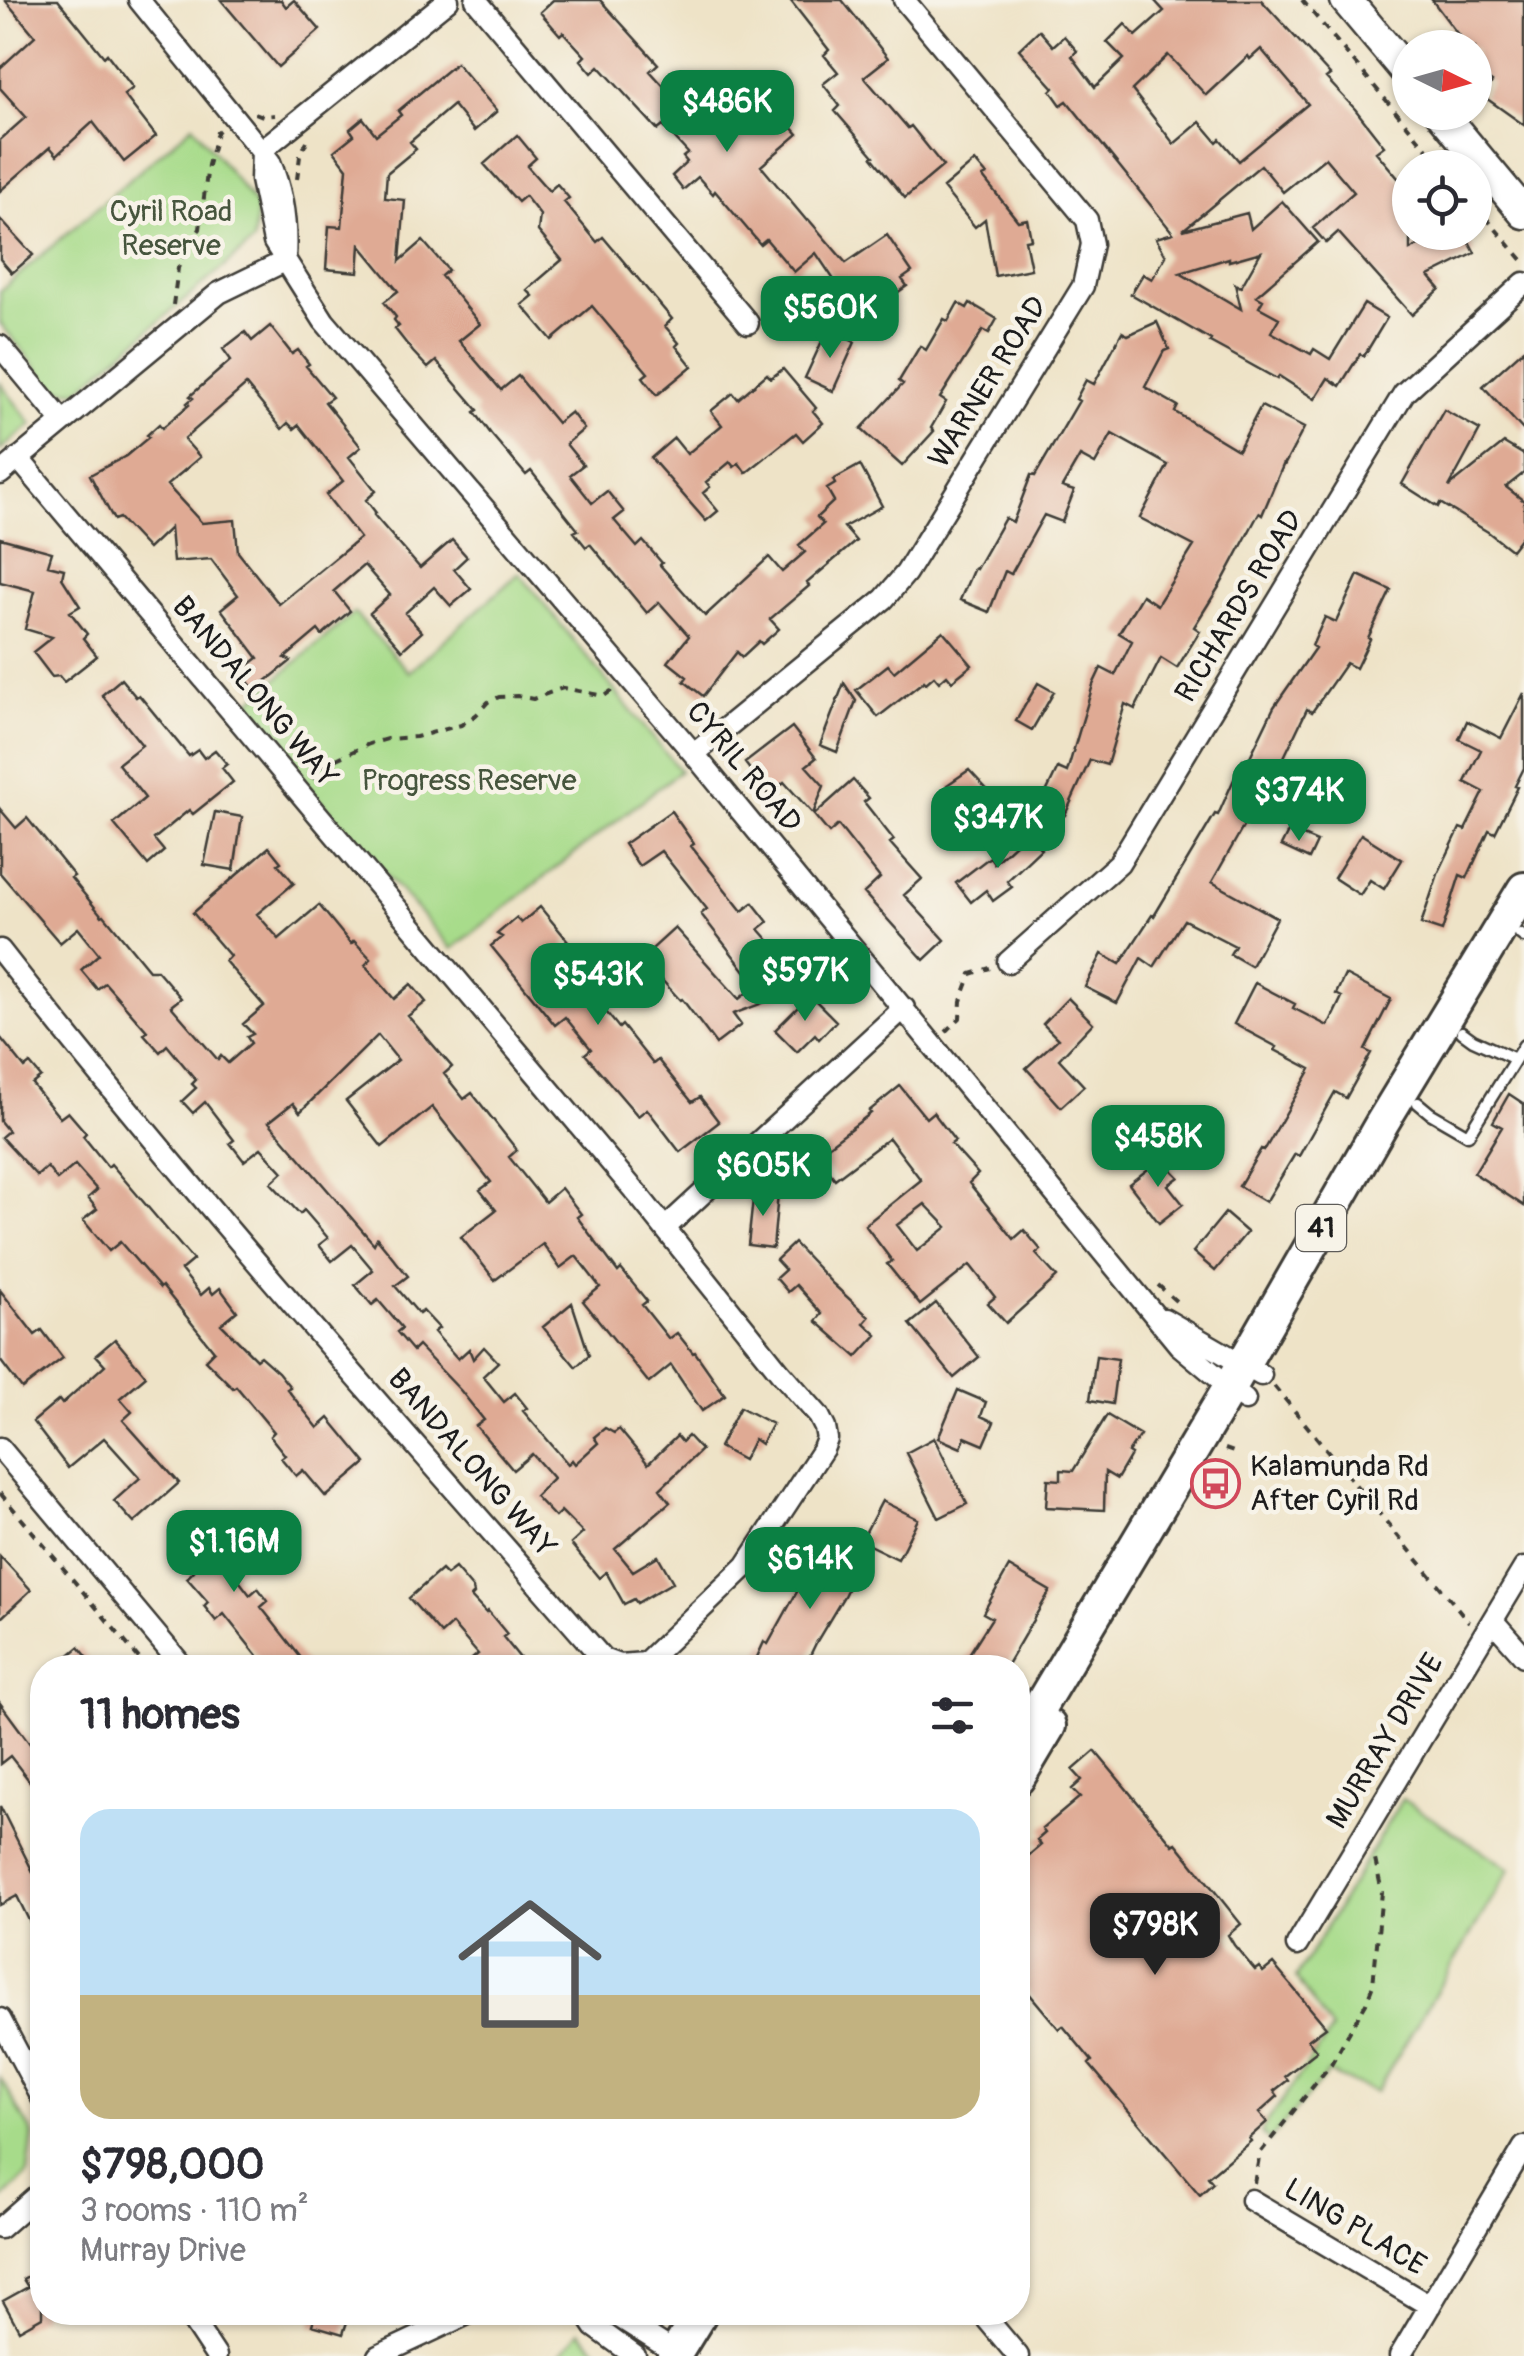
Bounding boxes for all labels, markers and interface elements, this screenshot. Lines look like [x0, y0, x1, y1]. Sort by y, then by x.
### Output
north arrow [1392, 30, 1492, 130]
map controls [1392, 30, 1492, 250]
pin: $486K [657, 70, 797, 155]
text: $486K [682, 82, 772, 122]
button: locate [1392, 150, 1492, 250]
park label: Cyril Road Reserve [109, 193, 233, 264]
pin: $560K [760, 276, 900, 361]
text: $560K [783, 288, 877, 328]
street label: WARNER ROAD [921, 289, 1055, 475]
street label: RICHARDS ROAD [1167, 503, 1311, 709]
street label: BANDALONG WAY [164, 589, 346, 795]
street label: CYRIL ROAD [678, 694, 810, 840]
pin: $374K [1229, 759, 1369, 844]
park label: Progress Reserve [362, 762, 577, 799]
text: $374K [1254, 771, 1344, 811]
pin: $347K [928, 786, 1068, 871]
text: $347K [953, 798, 1043, 838]
pin: $597K [735, 939, 875, 1024]
pin: $543K [528, 943, 668, 1028]
text: $597K [761, 951, 849, 991]
text: $543K [553, 955, 643, 995]
pin: $458K [1088, 1105, 1228, 1190]
text: $458K [1114, 1117, 1202, 1157]
pin: $605K [693, 1134, 833, 1219]
text: $605K [716, 1146, 810, 1186]
road number: 41 [1296, 1205, 1346, 1251]
street label: BANDALONG WAY [380, 1361, 564, 1565]
place label: Kalamunda Rd After Cyril Rd [1250, 1448, 1429, 1519]
bus stop icon: Kalamunda Rd After Cyril Rd [1189, 1457, 1241, 1509]
pin: $1.16M [153, 1510, 315, 1595]
text: $1.16M [188, 1522, 280, 1562]
pin: $614K [740, 1527, 880, 1612]
text: $614K [767, 1539, 853, 1579]
street label: MURRAY DRIVE [1318, 1647, 1452, 1835]
icon: filters [925, 1688, 980, 1743]
text: 11 homes [80, 1689, 240, 1741]
icon: home [440, 1874, 620, 2054]
pin: $798K [1085, 1893, 1225, 1978]
text: $798K [1112, 1905, 1198, 1945]
text: $798,000 [80, 2139, 265, 2191]
street label: LING PLACE [1277, 2170, 1433, 2284]
text: 3 rooms · 110 m² [80, 2191, 309, 2231]
text: Murray Drive [80, 2231, 246, 2271]

